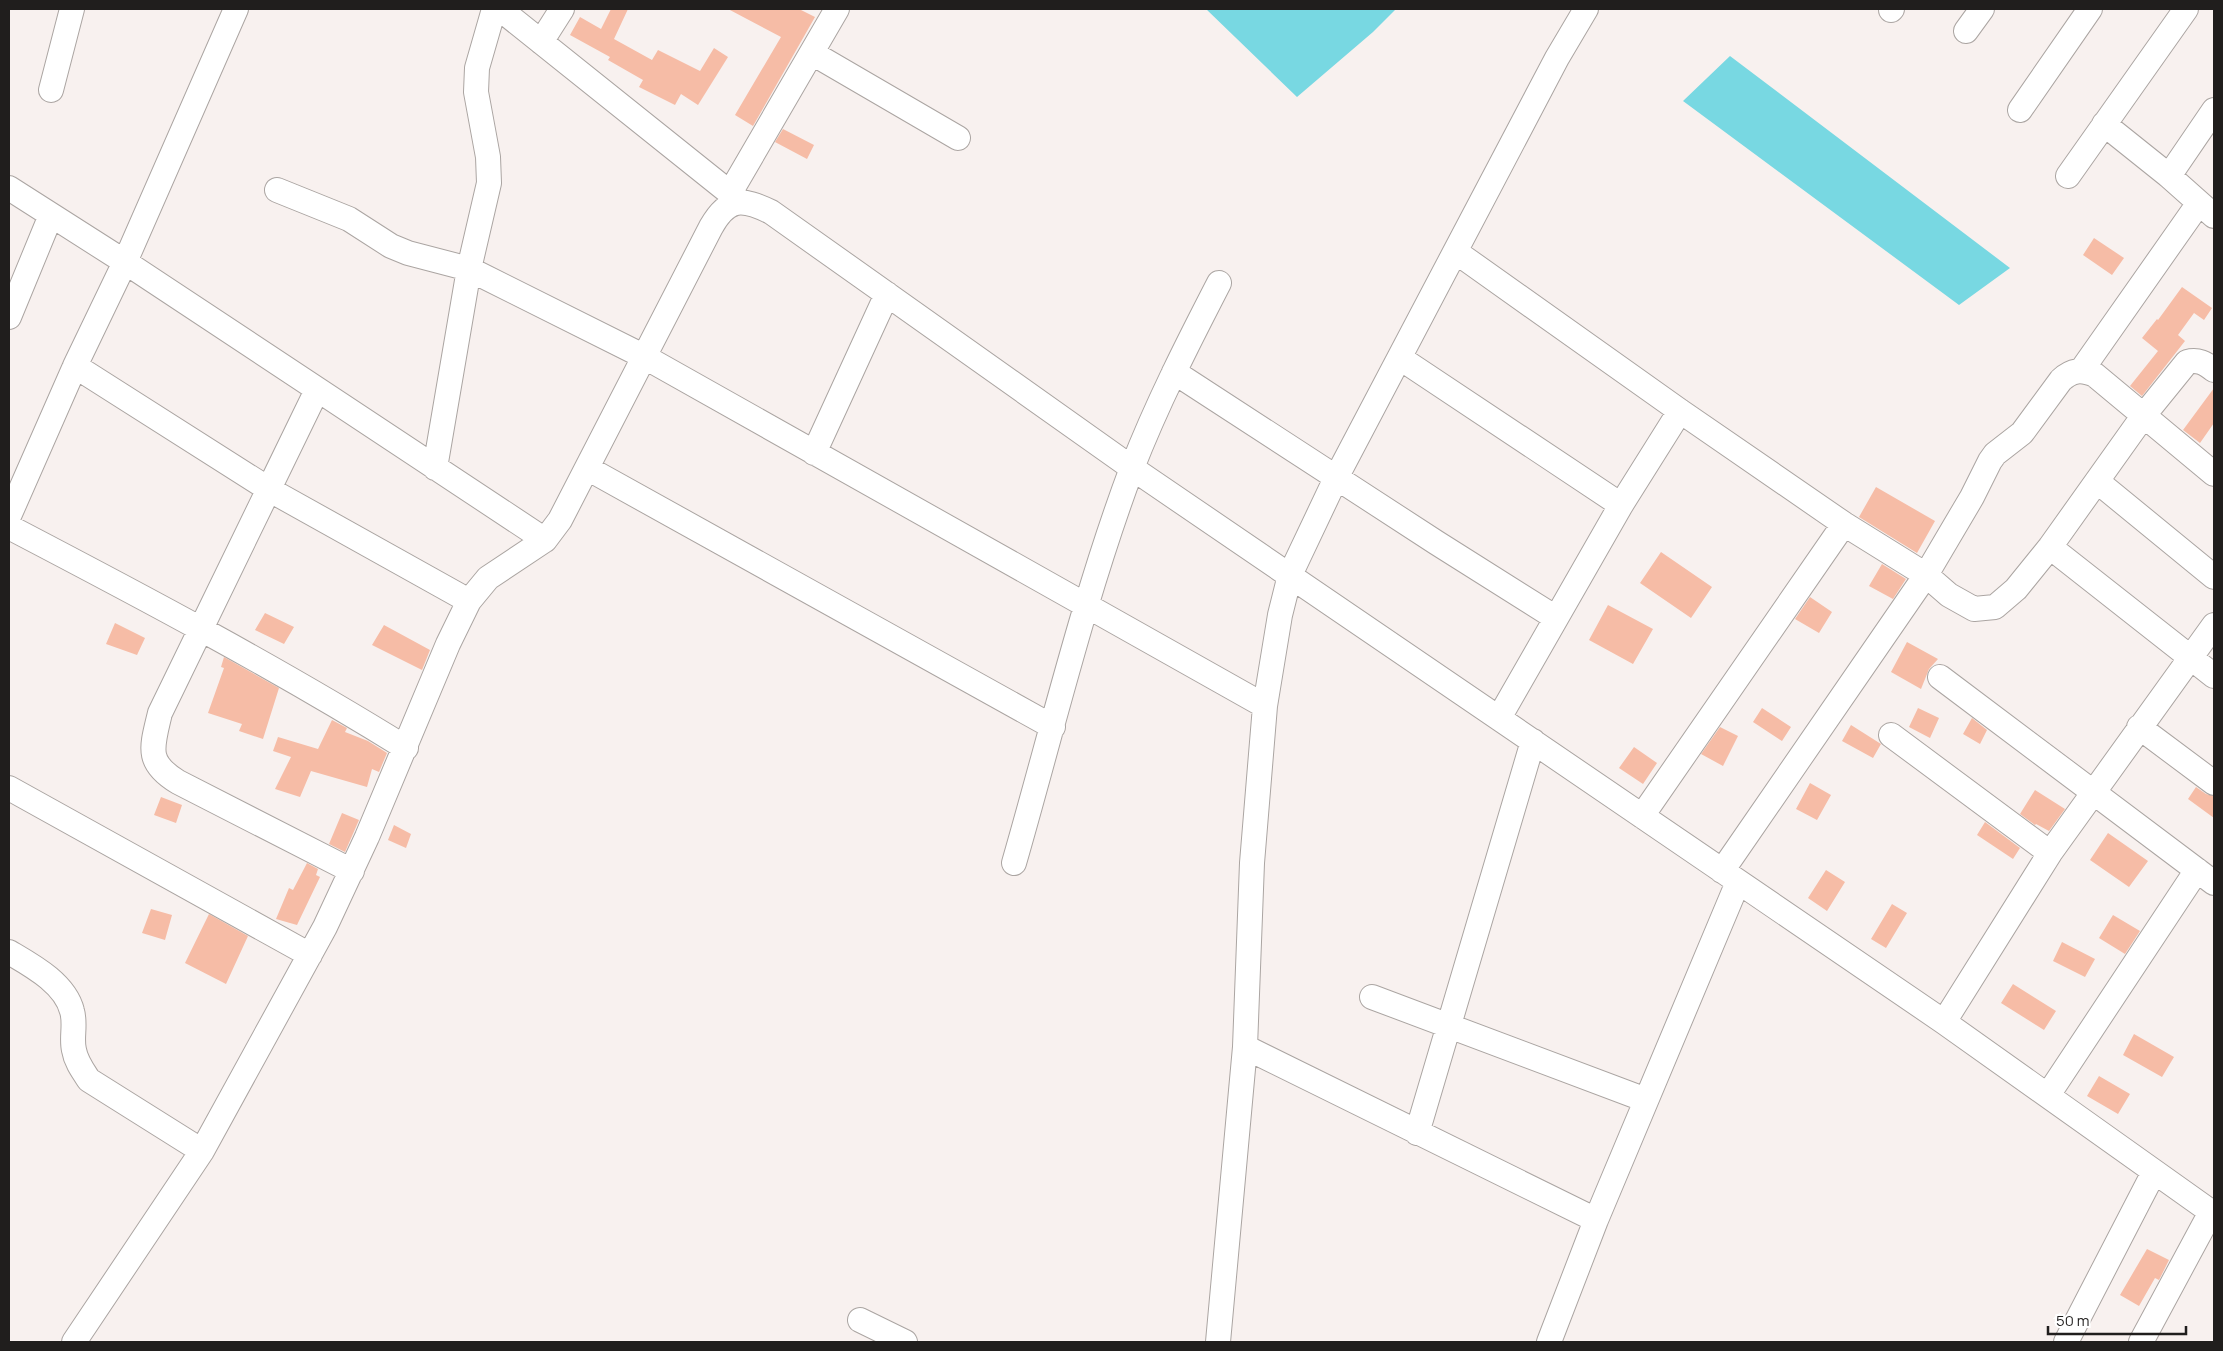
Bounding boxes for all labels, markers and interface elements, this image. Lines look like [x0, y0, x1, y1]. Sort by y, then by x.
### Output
scale bar [2048, 1304, 2186, 1336]
text: 50 m [2056, 1310, 2090, 1331]

